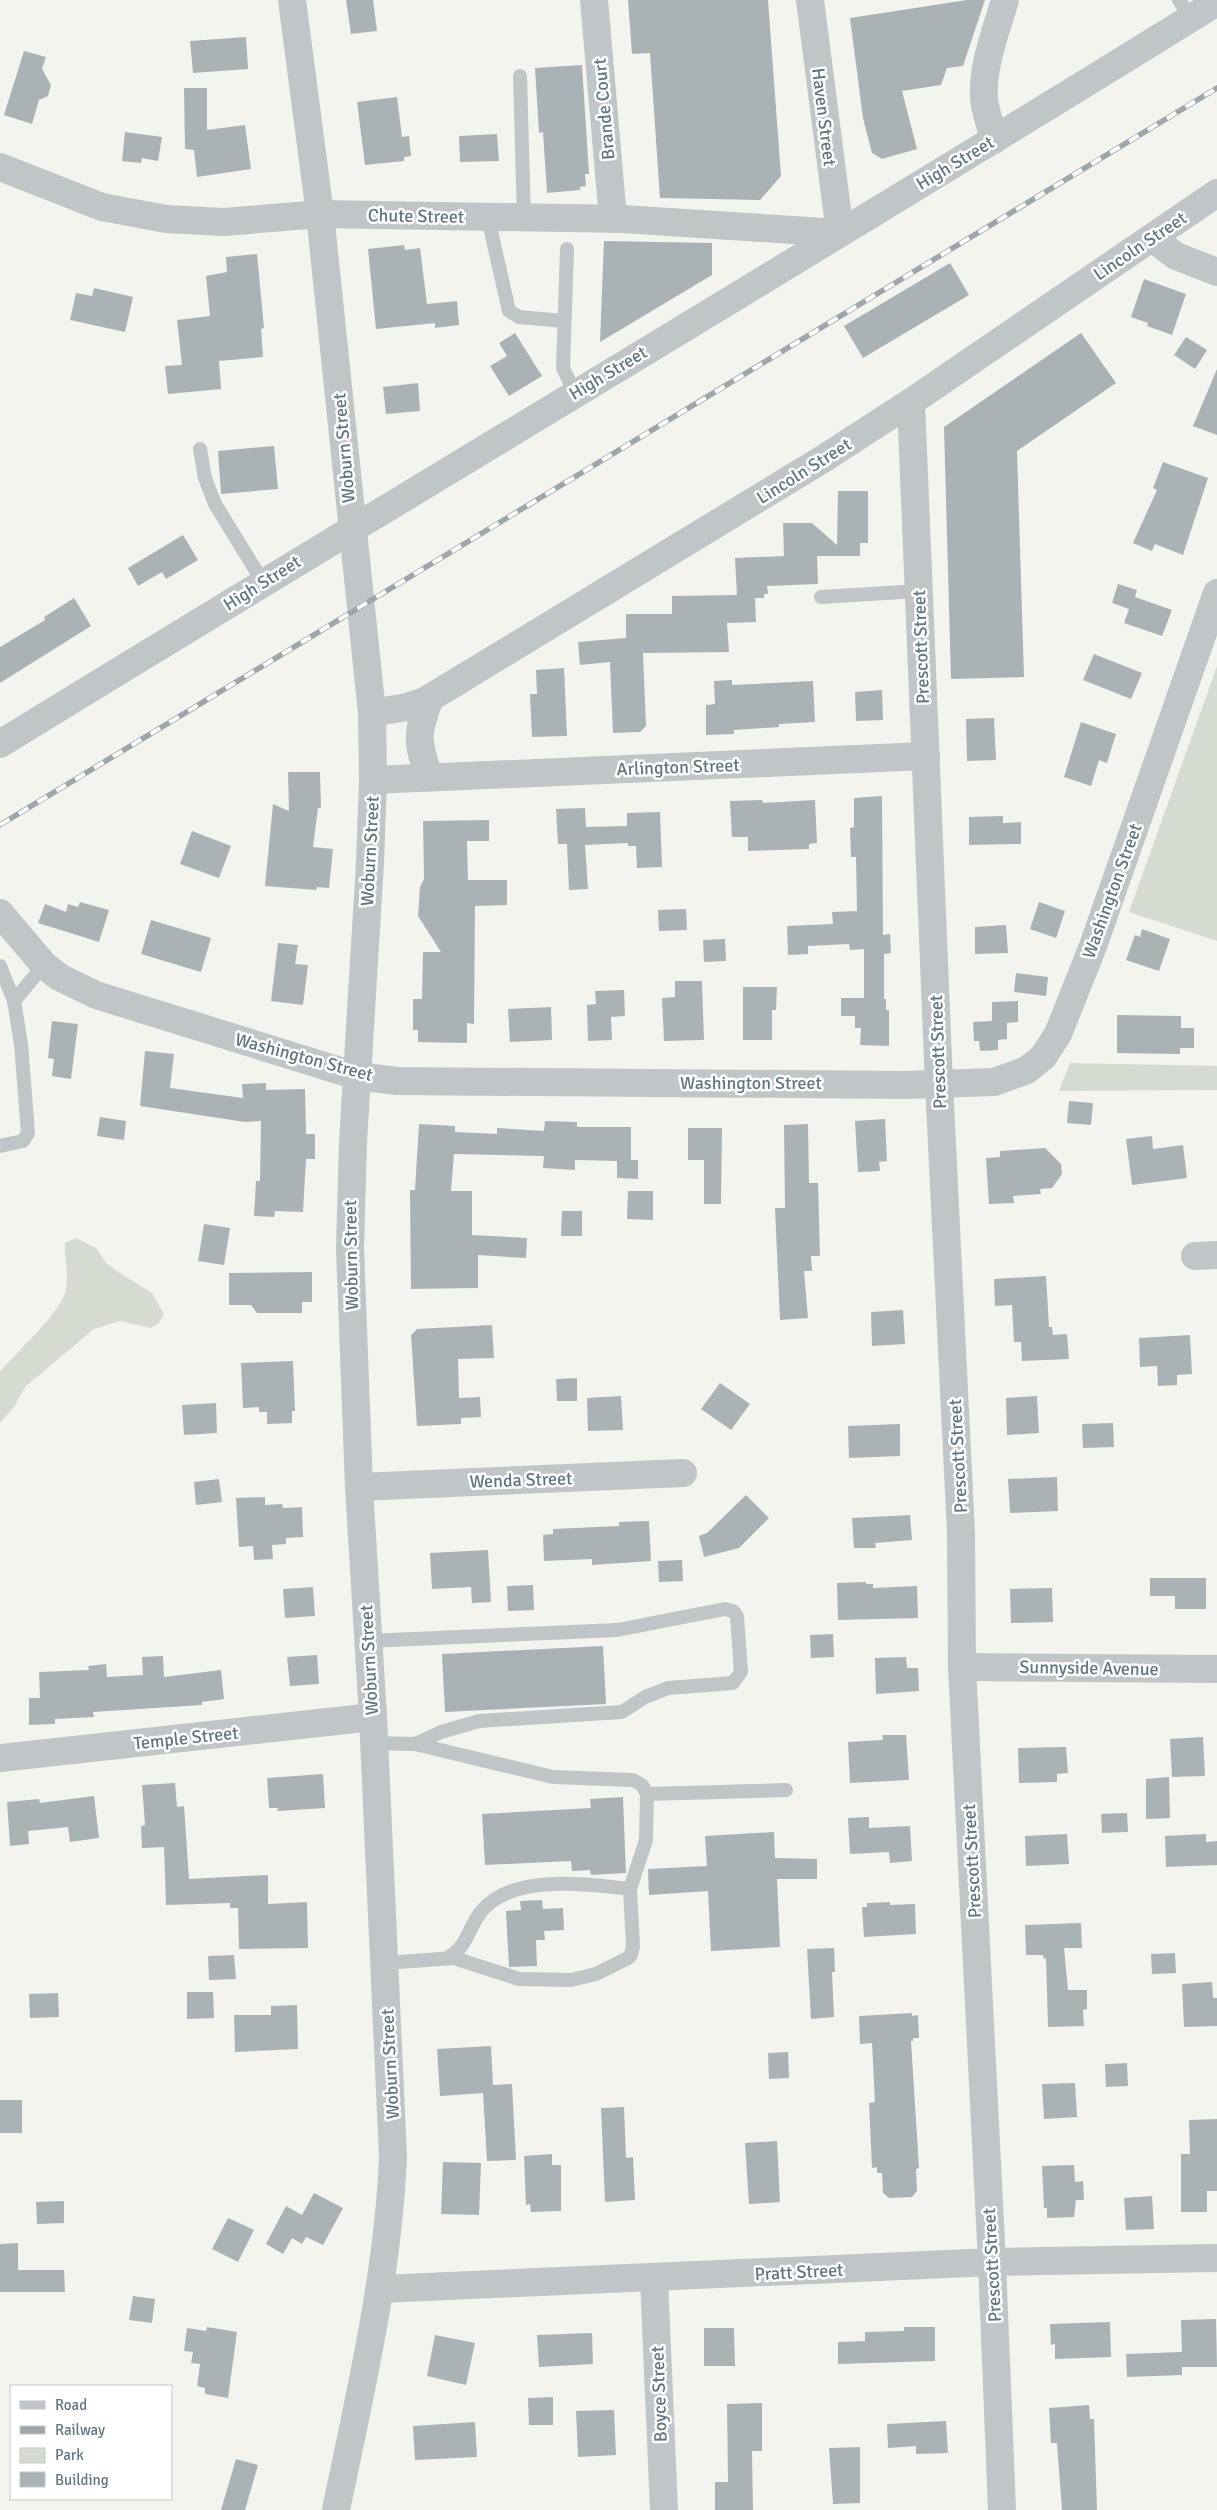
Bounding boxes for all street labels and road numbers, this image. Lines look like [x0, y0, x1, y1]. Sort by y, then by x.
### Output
street label: Brande Court [589, 57, 619, 161]
street label: Haven Street [807, 67, 841, 167]
street label: High Street [912, 131, 998, 195]
street label: Chute Street [368, 204, 464, 228]
street label: Lincoln Street [1089, 207, 1191, 285]
street label: High Street [565, 341, 651, 405]
street label: Woburn Street [328, 392, 360, 504]
street label: Lincoln Street [753, 433, 855, 509]
street label: High Street [219, 551, 305, 615]
street label: Prescott Street [908, 590, 934, 704]
street label: Arlington Street [616, 754, 740, 780]
street label: Woburn Street [356, 795, 384, 907]
street label: Washington Street [1077, 821, 1147, 961]
street label: Prescott Street [925, 995, 951, 1109]
street label: Washington Street [233, 1028, 375, 1086]
street label: Washington Street [680, 1072, 822, 1094]
street label: Woburn Street [339, 1200, 363, 1310]
street label: Prescott Street [944, 1398, 972, 1514]
street label: Wenda Street [469, 1467, 573, 1493]
street label: Woburn Street [355, 1604, 383, 1716]
street label: Sunnyside Avenue [1019, 1656, 1159, 1680]
street label: Temple Street [133, 1722, 239, 1754]
street label: Prescott Street [958, 1803, 986, 1919]
street label: Woburn Street [376, 2008, 404, 2120]
street label: Prescott Street [978, 2207, 1006, 2323]
street label: Pratt Street [754, 2259, 844, 2285]
street label: Boyce Street [646, 2345, 672, 2443]

